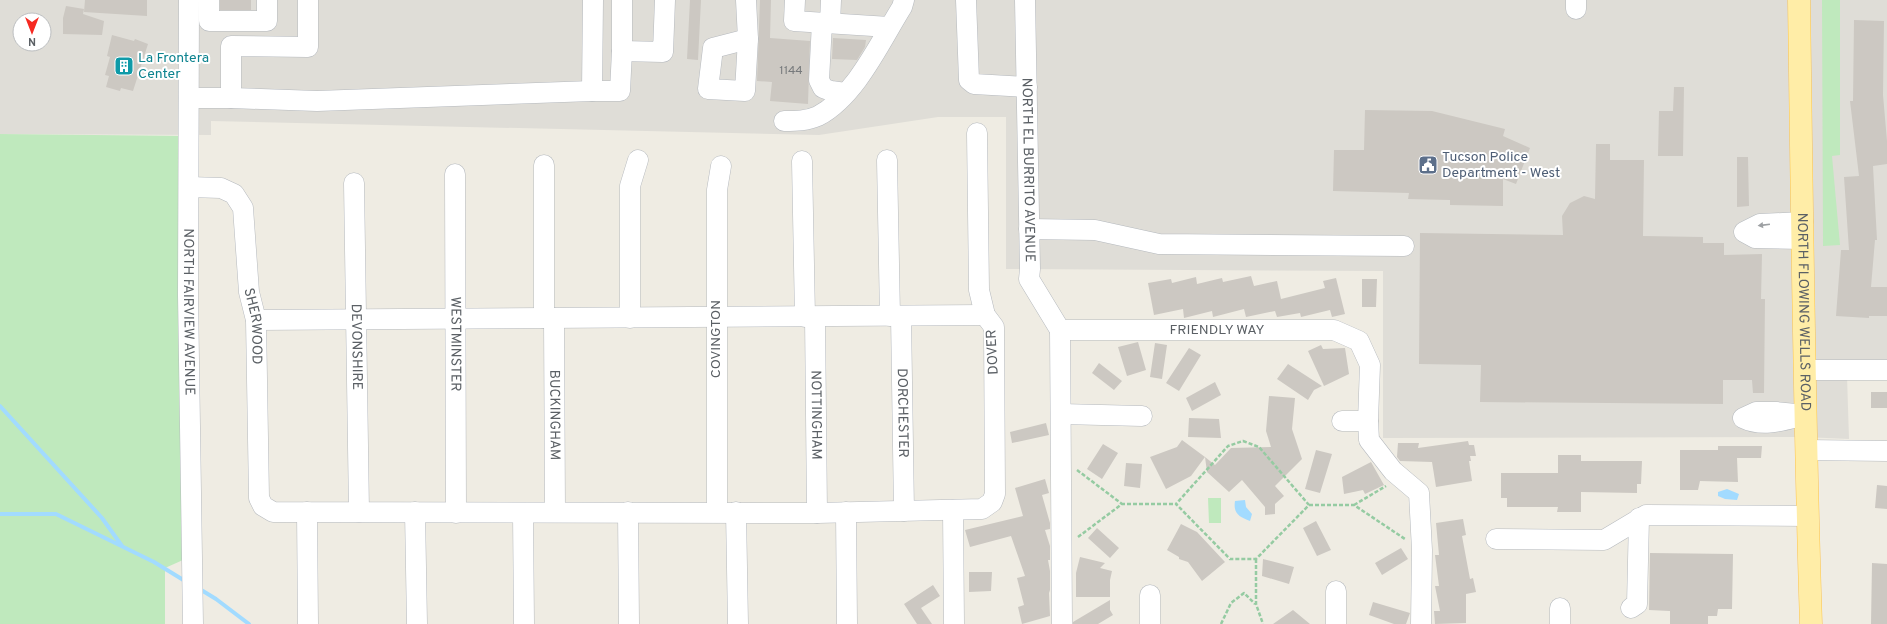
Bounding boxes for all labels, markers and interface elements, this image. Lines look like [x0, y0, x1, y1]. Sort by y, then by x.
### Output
north arrow [12, 12, 52, 52]
text: N [28, 34, 36, 48]
place label: La Frontera Center [138, 50, 209, 83]
building icon: La Frontera Center [113, 55, 135, 77]
house number: 1144 [779, 63, 803, 79]
street label: NORTH EL BURRITO AVENUE [1018, 78, 1038, 262]
place label: Tucson Police Department - West [1442, 149, 1560, 182]
public building icon: Tucson Police Department - West [1417, 154, 1439, 176]
street label: NORTH FLOWING WELLS ROAD [1793, 212, 1814, 411]
one-way arrow [1758, 222, 1770, 228]
street label: NORTH FAIRVIEW AVENUE [179, 228, 198, 396]
street label: SHERWOOD [240, 286, 265, 365]
street label: WESTMINSTER [447, 296, 464, 392]
street label: COVINGTON [708, 300, 725, 378]
street label: DEVONSHIRE [347, 304, 366, 390]
street label: FRIENDLY WAY [1169, 322, 1265, 339]
street label: DOVER [983, 329, 1003, 375]
street label: DORCHESTER [893, 368, 912, 458]
street label: BUCKINGHAM [546, 370, 563, 460]
street label: NOTTINGHAM [807, 370, 825, 460]

